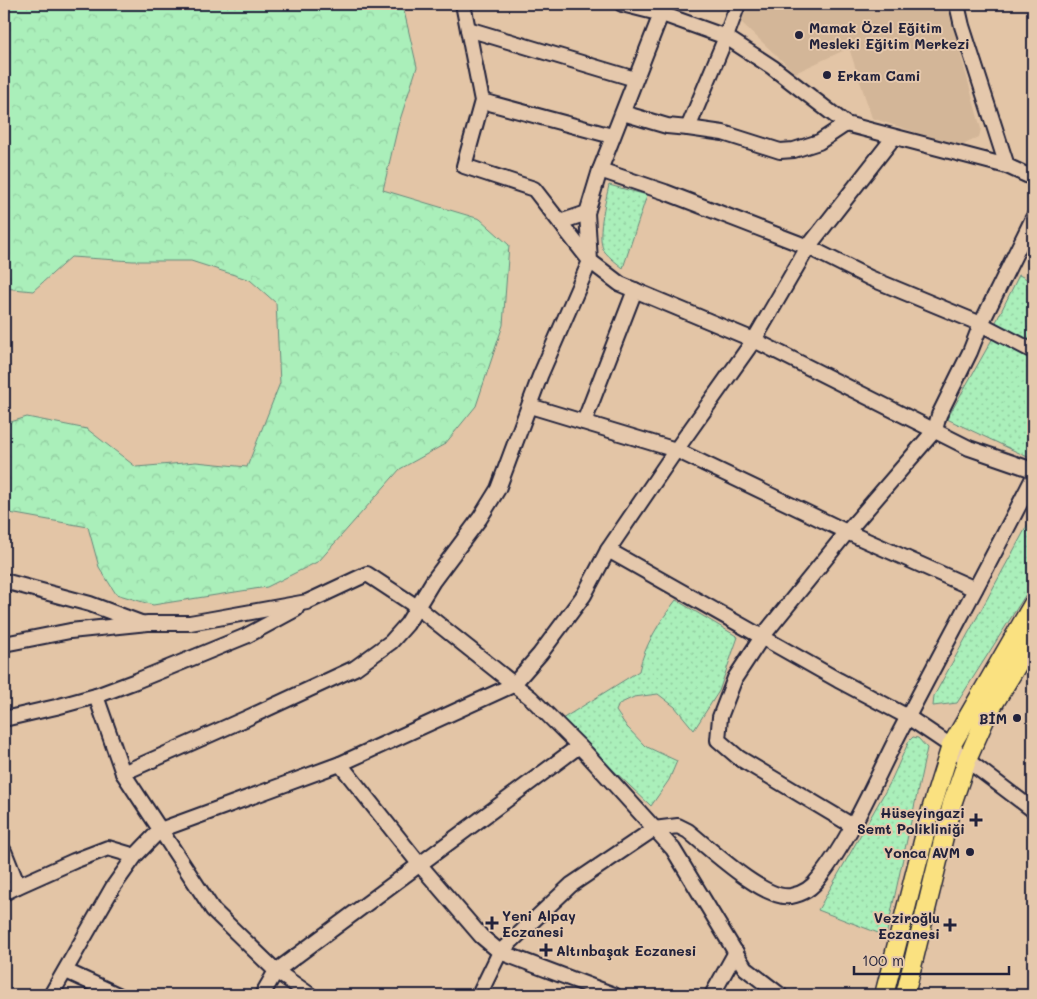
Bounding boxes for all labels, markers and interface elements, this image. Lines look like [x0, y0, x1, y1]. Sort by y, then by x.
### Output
place label: Mamak Özel Eğitim Mesleki Eğitim Merkezi [809, 18, 970, 53]
marker: Mamak Özel Eğitim Mesleki Eğitim Merkezi [793, 29, 805, 41]
place label: Erkam Cami [837, 66, 920, 85]
marker: Erkam Cami [821, 69, 833, 81]
place label: BİM [979, 709, 1007, 728]
marker: BİM [1011, 712, 1023, 724]
place label: Hüseyingazi Semt Polikliniği [857, 803, 965, 838]
marker: Hüseyingazi Semt Polikliniği [969, 813, 983, 827]
place label: Yonca AVM [884, 843, 960, 862]
marker: Yonca AVM [964, 846, 976, 858]
place label: Yeni Alpay Eczanesi [502, 906, 576, 941]
place label: Veziroğlu Eczanesi [874, 908, 940, 943]
marker: Yeni Alpay Eczanesi [486, 917, 498, 929]
marker: Veziroğlu Eczanesi [944, 919, 956, 931]
place label: Altınbaşak Eczanesi [556, 941, 696, 961]
marker: Altınbaşak Eczanesi [540, 944, 552, 956]
scale bar [854, 944, 1010, 976]
text: 100 m [862, 950, 904, 970]

